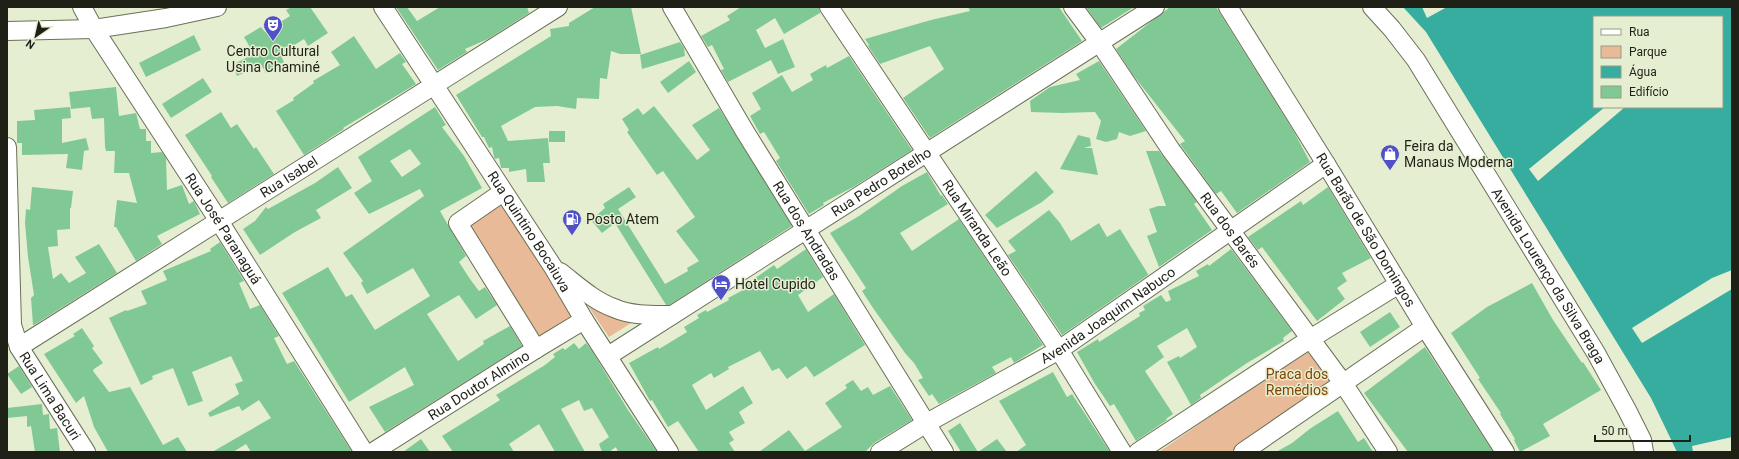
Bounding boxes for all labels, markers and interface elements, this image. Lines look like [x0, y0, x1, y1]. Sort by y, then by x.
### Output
theatre icon: Centro Cultural Usina Chaminé [262, 14, 284, 42]
north arrow [16, 16, 56, 56]
legend [1593, 16, 1723, 108]
text: Rua [1629, 25, 1650, 39]
text: N [24, 36, 38, 51]
place label: Centro Cultural Usina Chaminé [226, 43, 320, 75]
text: Parque [1629, 45, 1667, 59]
text: Água [1629, 64, 1657, 79]
text: Edifício [1629, 85, 1669, 99]
place label: Feira da Manaus Moderna [1404, 138, 1513, 170]
shop icon: Feira da Manaus Moderna [1379, 143, 1401, 171]
street label: Rua Pedro Botelho [828, 144, 934, 220]
street label: Rua Barão de São Domingos [1313, 150, 1419, 310]
street label: Rua Isabel [257, 153, 321, 201]
street label: Rua Quintino Bocaiuva [485, 168, 574, 295]
street label: Rua José Paranaguá [182, 170, 265, 287]
street label: Rua Miranda Leão [939, 177, 1015, 279]
street label: Rua dos Andradas [770, 178, 843, 283]
street label: Avenida Lourenço da Silva Braga [1488, 185, 1608, 366]
street label: Rua dos Barés [1197, 189, 1263, 271]
fuel station icon: Posto Atem [561, 208, 583, 236]
place label: Posto Atem [586, 211, 659, 227]
street label: Avenida Joaquim Nabuco [1038, 263, 1178, 367]
hotel icon: Hotel Cupido [710, 273, 732, 301]
place label: Hotel Cupido [735, 276, 816, 292]
street label: Rua Doutor Almino [425, 347, 532, 423]
street label: Rua Lima Bacuri [16, 349, 84, 443]
park label: Praca dos Remédios [1266, 366, 1328, 398]
scale bar [1595, 417, 1690, 443]
text: 50 m [1601, 424, 1628, 438]

